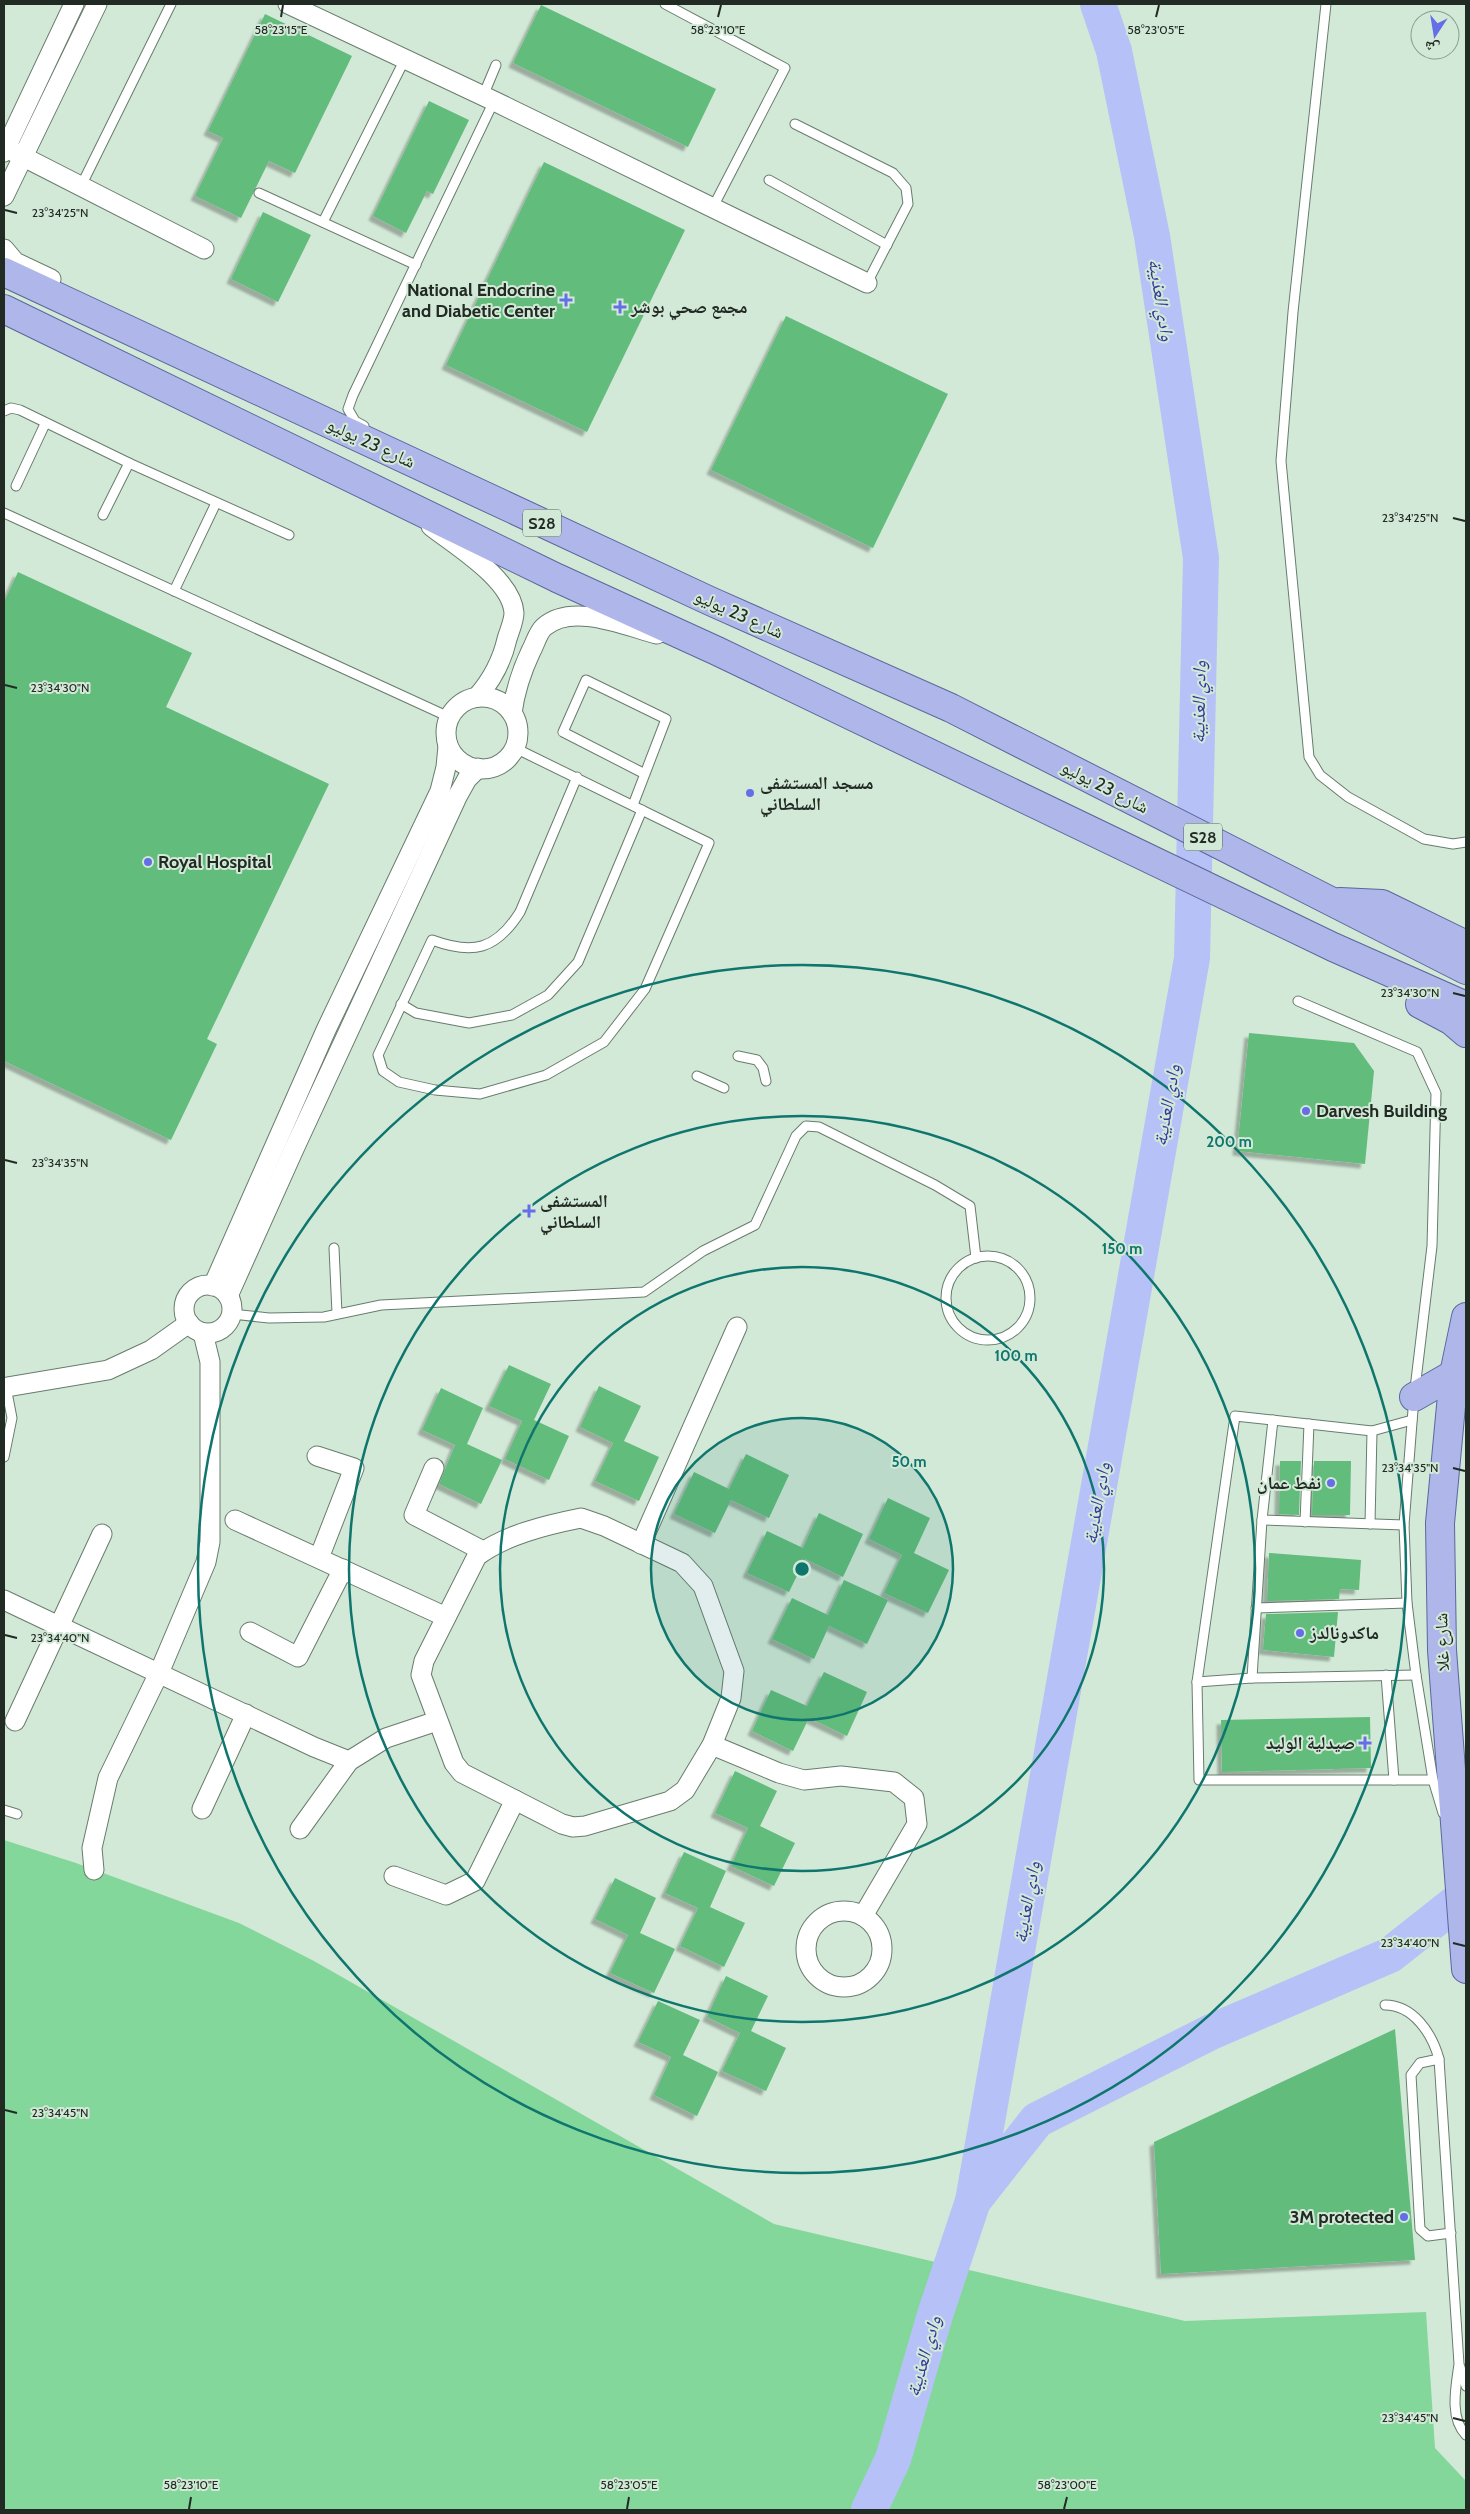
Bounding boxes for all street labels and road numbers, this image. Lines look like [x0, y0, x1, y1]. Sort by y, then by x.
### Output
street label: شارع 23 يوليو [323, 413, 419, 473]
road number: S28 [523, 509, 561, 536]
street label: شارع 23 يوليو [691, 585, 787, 643]
street label: شارع 23 يوليو [1058, 756, 1152, 818]
road number: S28 [1184, 824, 1222, 850]
street label: شارع غلا [1430, 1612, 1454, 1672]

